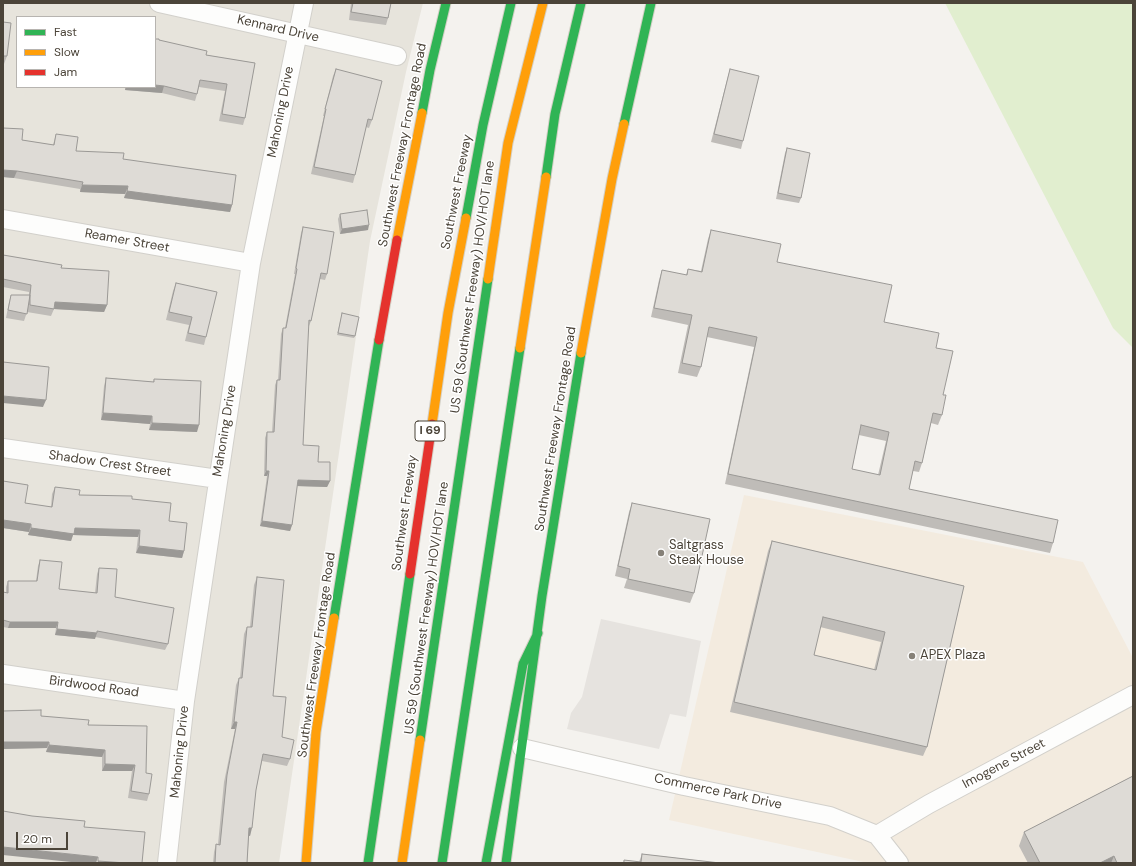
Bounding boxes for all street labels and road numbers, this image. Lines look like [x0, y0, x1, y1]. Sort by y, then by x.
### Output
street label: Kennard Drive [236, 12, 320, 46]
street label: Southwest Freeway Frontage Road [376, 42, 430, 248]
street label: Mahoning Drive [264, 65, 298, 159]
street label: Southwest Freeway [438, 133, 476, 251]
street label: US 59 (Southwest Freeway) HOV/HOT lane [448, 160, 498, 414]
street label: Reamer Street [83, 226, 171, 256]
street label: Southwest Freeway Frontage Road [532, 325, 580, 533]
street label: Mahoning Drive [210, 384, 240, 478]
road number: I 69 [415, 421, 445, 441]
street label: Shadow Crest Street [48, 448, 172, 480]
street label: Southwest Freeway [389, 454, 421, 572]
street label: US 59 (Southwest Freeway) HOV/HOT lane [402, 481, 452, 735]
street label: Southwest Freeway Frontage Road [295, 551, 339, 759]
street label: Birdwood Road [48, 673, 140, 701]
street label: Mahoning Drive [167, 705, 193, 799]
street label: Imogene Street [960, 736, 1048, 792]
street label: Commerce Park Drive [653, 771, 783, 813]

